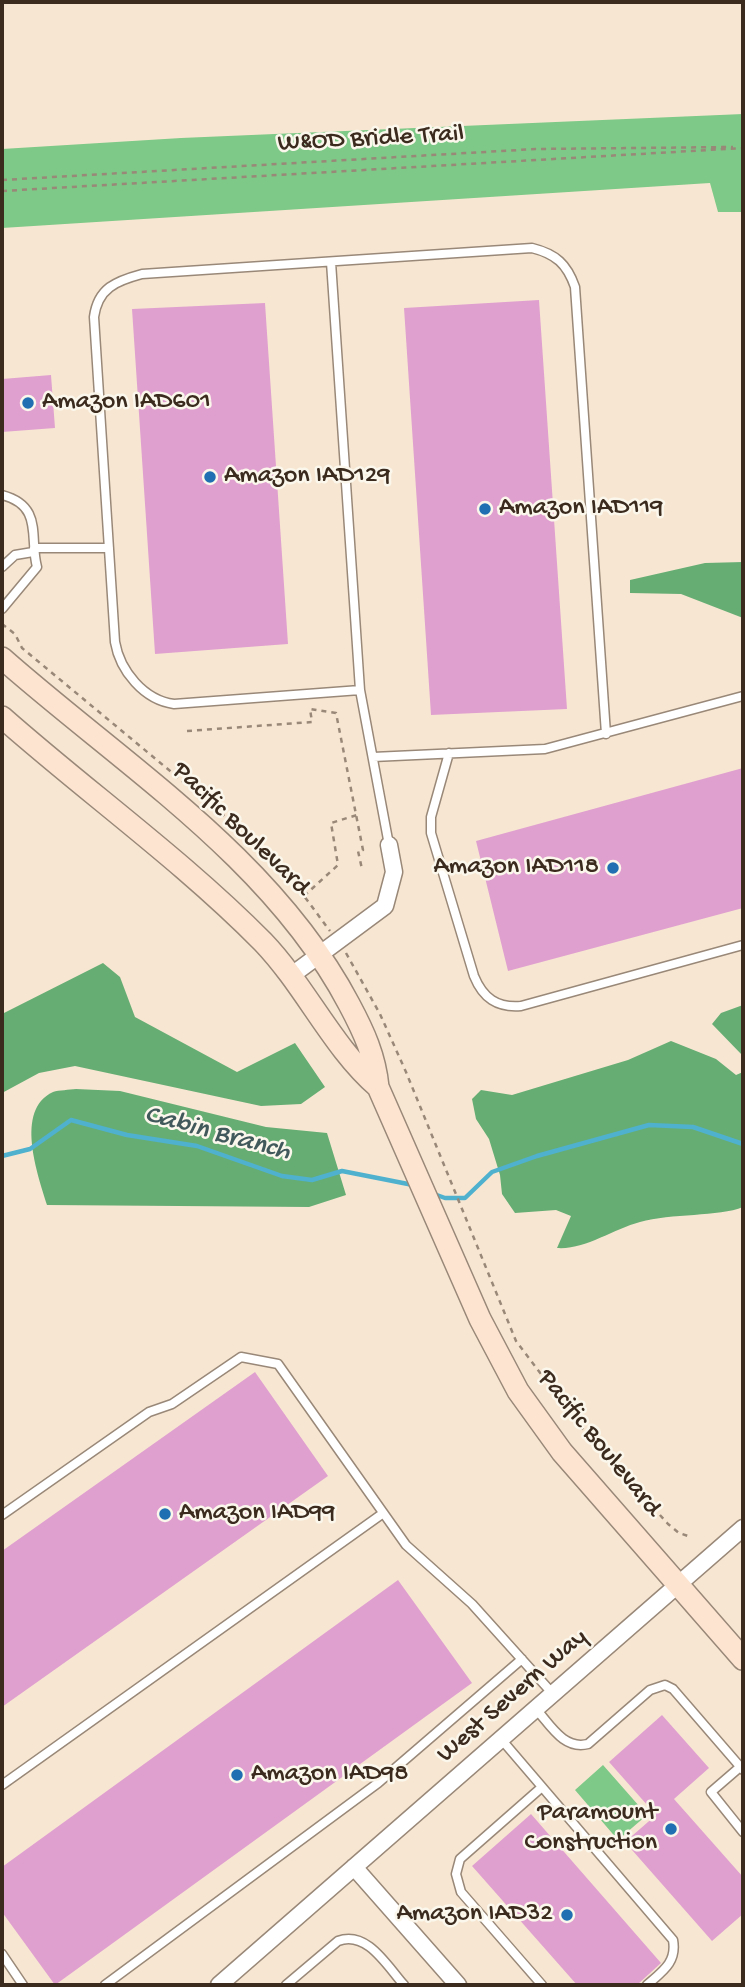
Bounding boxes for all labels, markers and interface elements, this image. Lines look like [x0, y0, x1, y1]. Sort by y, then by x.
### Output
street label: W&OD Bridle Trail [277, 120, 465, 160]
place label: Amazon IAD601 [42, 387, 211, 419]
marker: Amazon IAD601 [20, 395, 36, 411]
place label: Amazon IAD129 [224, 461, 390, 493]
marker: Amazon IAD129 [202, 469, 218, 485]
place label: Amazon IAD119 [499, 493, 663, 525]
marker: Amazon IAD119 [477, 501, 493, 517]
street label: Pacific Boulevard [164, 756, 316, 904]
place label: Amazon IAD118 [434, 852, 599, 884]
marker: Amazon IAD118 [605, 860, 621, 876]
water label: Cabin Branch [141, 1099, 293, 1171]
street label: Pacific Boulevard [529, 1364, 667, 1524]
place label: Amazon IAD99 [179, 1498, 335, 1530]
marker: Amazon IAD99 [157, 1506, 173, 1522]
street label: West Severn Way [431, 1623, 595, 1771]
place label: Amazon IAD98 [251, 1759, 408, 1791]
marker: Amazon IAD98 [229, 1767, 245, 1783]
place label: Paramount Construction [525, 1798, 657, 1860]
marker: Paramount Construction [663, 1821, 679, 1837]
place label: Amazon IAD32 [397, 1899, 553, 1931]
marker: Amazon IAD32 [559, 1907, 575, 1923]

